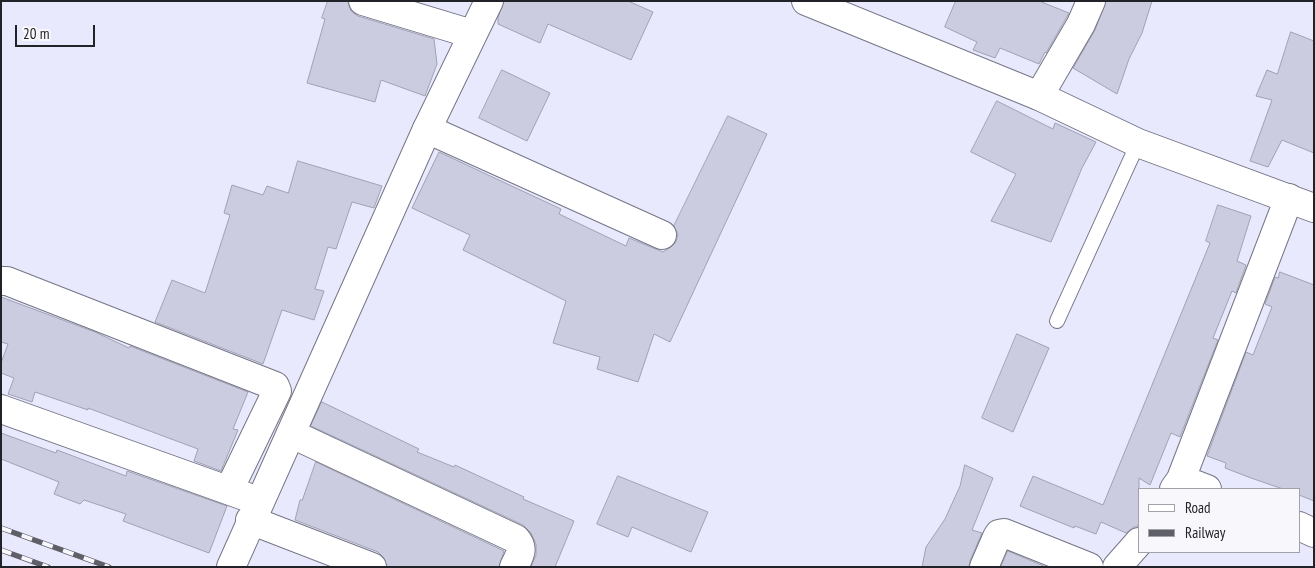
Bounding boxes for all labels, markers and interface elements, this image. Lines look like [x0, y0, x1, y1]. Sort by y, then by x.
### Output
scale bar [18, 15, 98, 47]
text: 20 m [23, 24, 49, 43]
legend [1138, 488, 1300, 553]
text: Road [1185, 498, 1211, 517]
text: Railway [1185, 523, 1225, 542]

